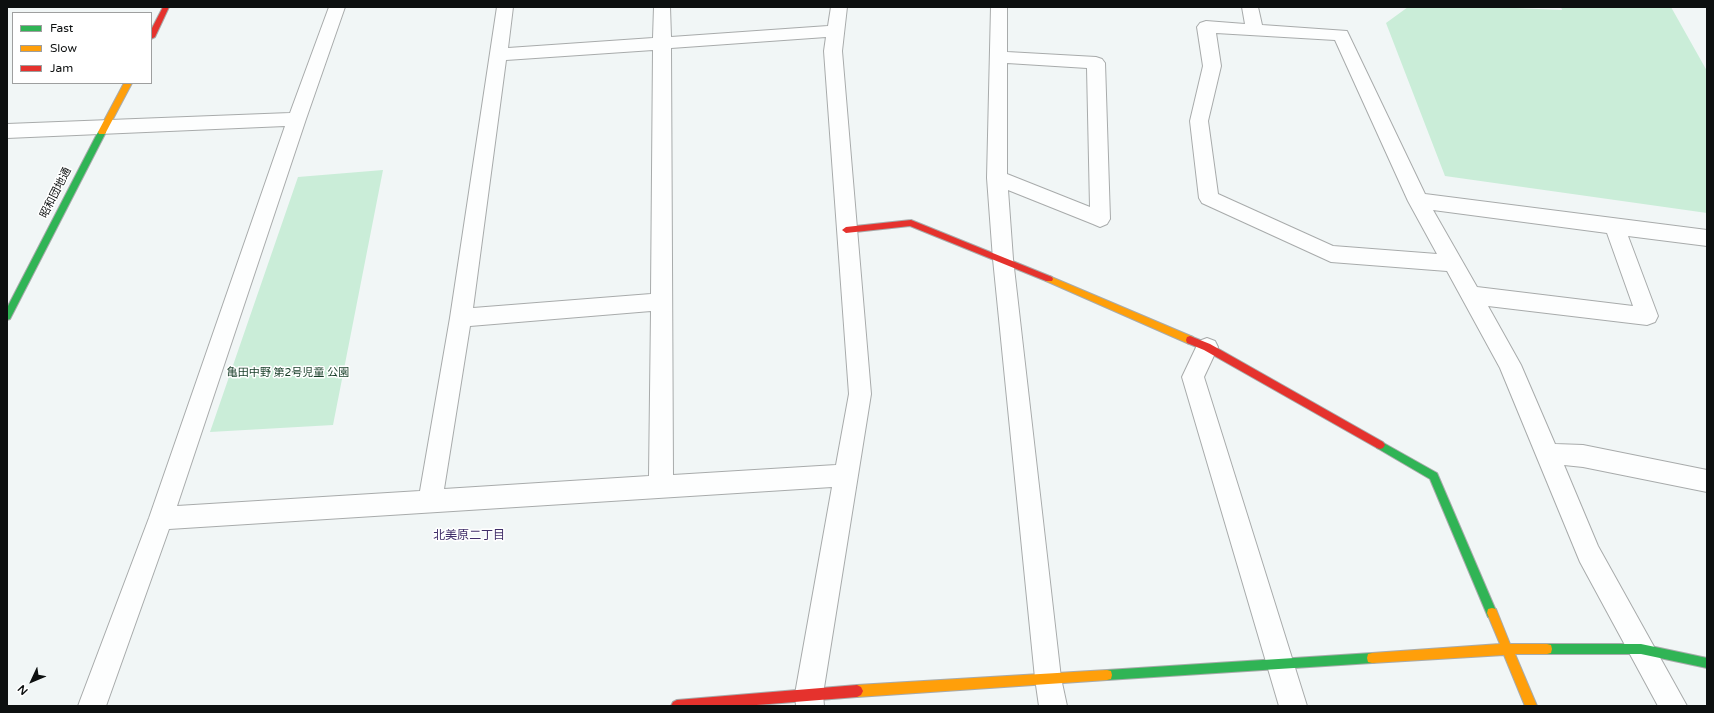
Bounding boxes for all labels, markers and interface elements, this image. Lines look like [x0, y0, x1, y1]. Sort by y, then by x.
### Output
legend [12, 12, 152, 84]
text: Fast [50, 21, 73, 35]
text: Slow [50, 41, 77, 55]
text: Jam [50, 61, 73, 75]
street label: 昭和団地通 [38, 166, 74, 220]
park label: 亀田中野 第2号児童 公園 [227, 366, 349, 380]
district label: 北美原二丁目 [433, 529, 505, 543]
north arrow [12, 661, 52, 701]
text: N [15, 682, 31, 697]

